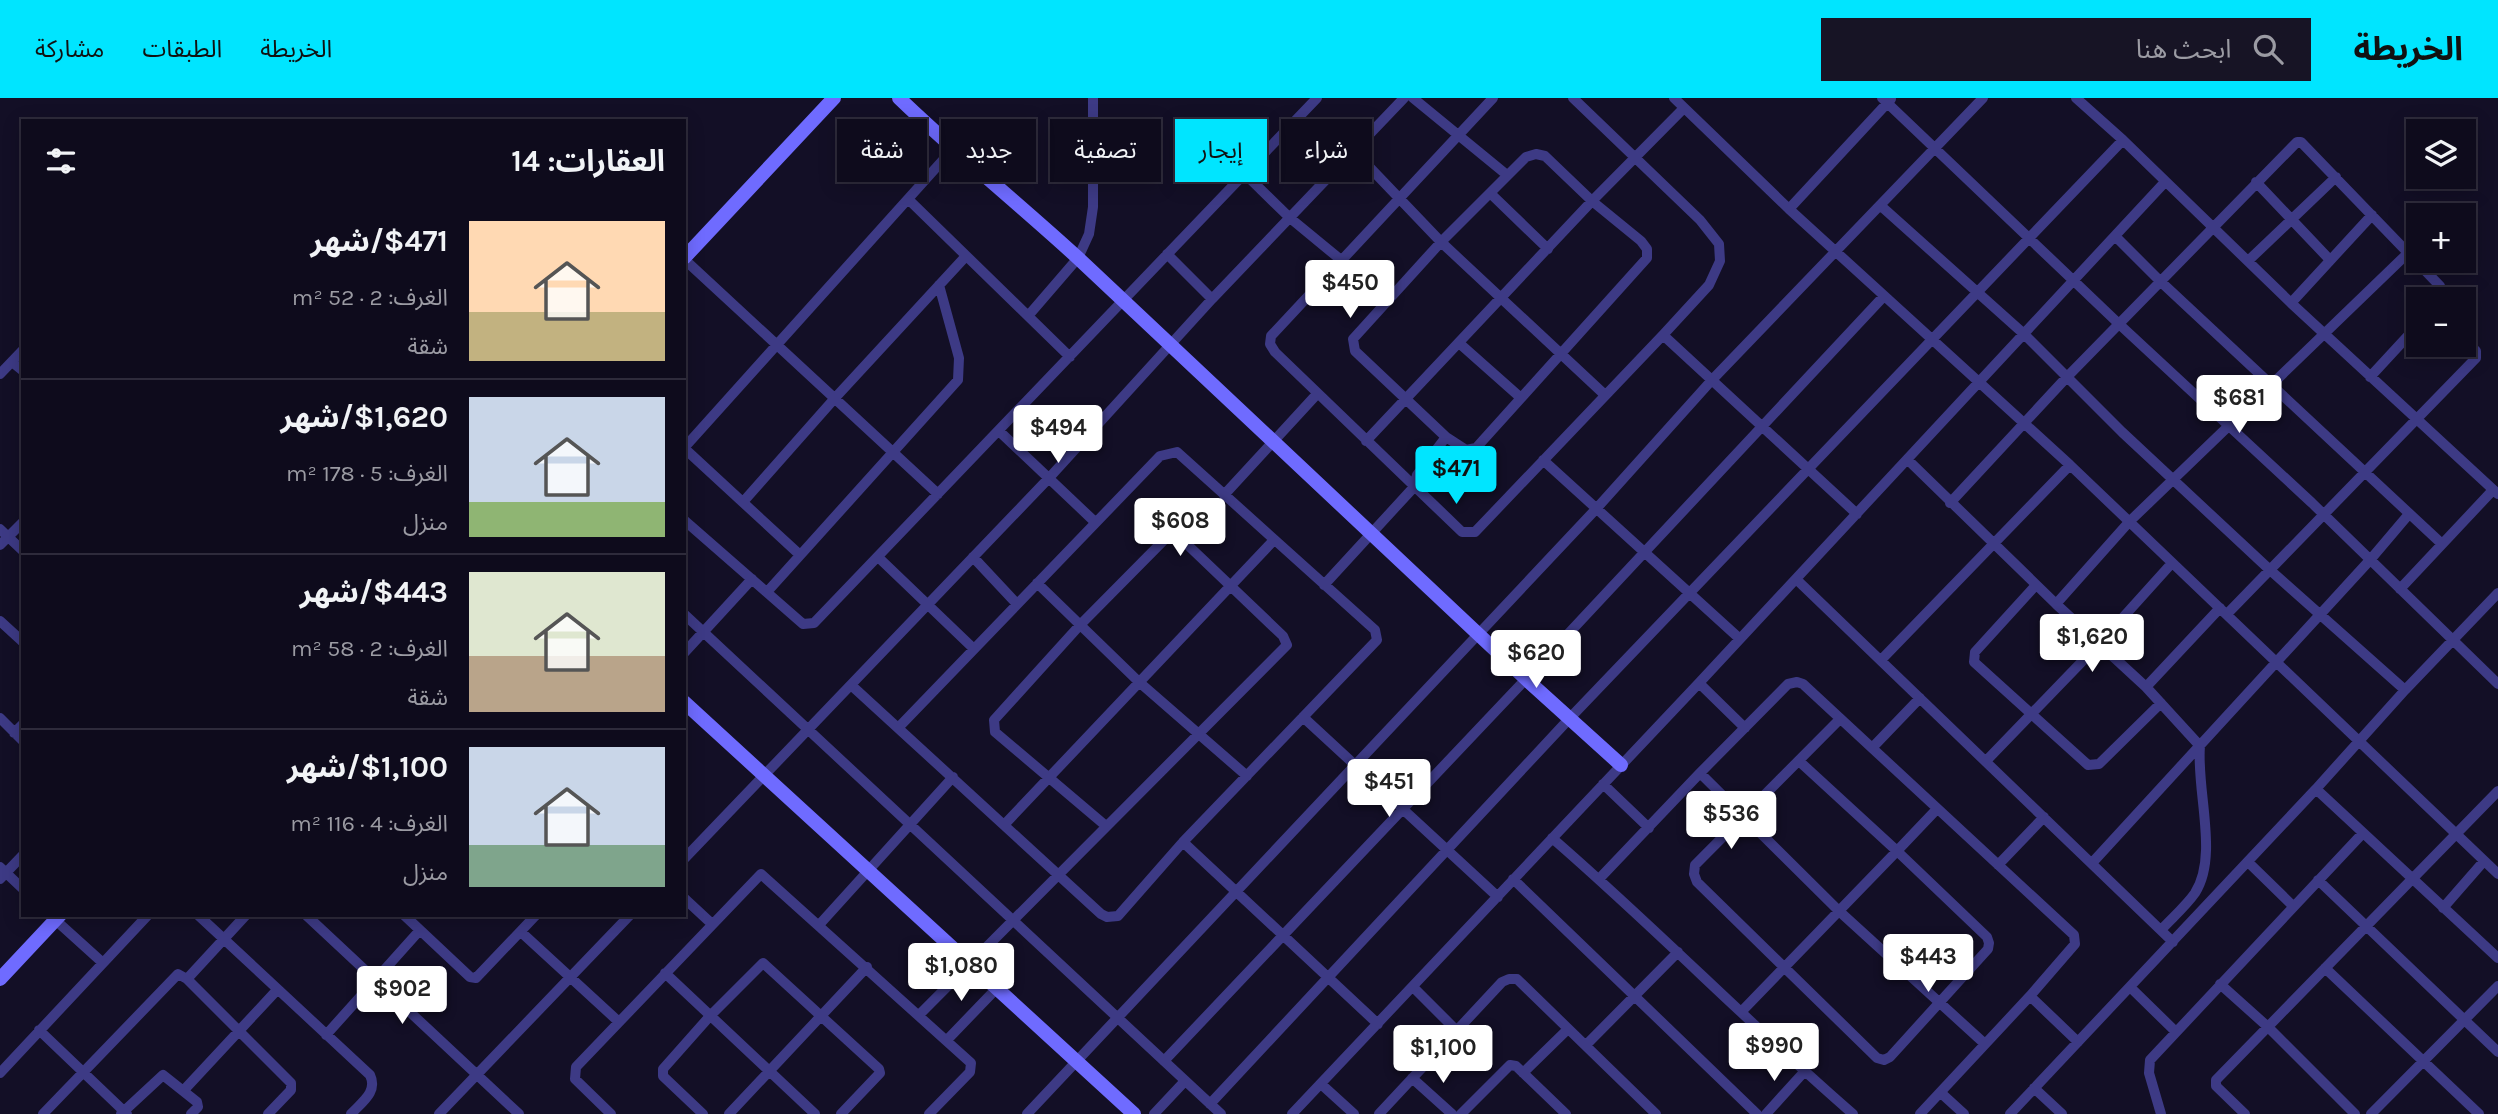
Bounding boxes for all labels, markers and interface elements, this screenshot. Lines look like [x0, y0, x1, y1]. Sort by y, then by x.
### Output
search box [1821, 18, 2311, 81]
icon: search [2249, 30, 2287, 68]
text: الخريطة [2353, 30, 2463, 68]
text: ابحث هنا [2136, 34, 2231, 65]
text: مشاركة [35, 35, 104, 63]
text: الطبقات [142, 35, 222, 63]
text: الخريطة [260, 35, 332, 63]
chip: شقة [837, 119, 927, 182]
chip: جديد [941, 119, 1036, 182]
chip: تصفية [1050, 119, 1161, 182]
chip: إيجار [1175, 119, 1267, 182]
chip: شراء [1281, 119, 1372, 182]
map controls [2406, 119, 2476, 357]
button: layers [2406, 119, 2476, 189]
icon: filters [42, 142, 80, 180]
text: العقارات: 14 [511, 143, 665, 179]
button: + [2406, 203, 2476, 273]
text: $471/شهر [311, 223, 448, 259]
icon: home [525, 249, 609, 333]
pin: $450 [1309, 260, 1391, 320]
text: $450 [1321, 269, 1379, 296]
text: الغرف: 2 · 52 m² [292, 284, 448, 311]
button: − [2406, 287, 2476, 357]
text: شقة [407, 333, 448, 360]
pin: $681 [2198, 376, 2280, 435]
text: $681 [2213, 384, 2265, 411]
text: $1,620/شهر [280, 399, 448, 435]
pin: $494 [1017, 406, 1099, 465]
text: $494 [1029, 414, 1087, 441]
icon: home [525, 425, 609, 509]
pin: $471 [1415, 446, 1497, 506]
text: $471 [1431, 455, 1481, 482]
text: الغرف: 5 · 178 m² [286, 460, 448, 487]
pin: $608 [1139, 498, 1221, 558]
text: $608 [1150, 507, 1210, 534]
text: منزل [403, 509, 448, 536]
text: $443/شهر [300, 574, 448, 610]
icon: home [525, 600, 609, 684]
pin: $1,620 [2035, 614, 2149, 674]
text: $1,620 [2056, 623, 2128, 650]
pin: $620 [1495, 630, 1577, 690]
text: الغرف: 2 · 58 m² [291, 635, 448, 662]
text: $620 [1507, 639, 1565, 666]
text: شقة [407, 684, 448, 711]
text: $1,100/شهر [287, 749, 448, 785]
pin: $451 [1348, 760, 1430, 819]
text: $451 [1363, 768, 1415, 795]
icon: home [525, 775, 609, 859]
pin: $536 [1690, 792, 1772, 851]
text: $536 [1702, 800, 1760, 827]
text: الغرف: 4 · 116 m² [290, 810, 448, 837]
text: منزل [403, 859, 448, 886]
pin: $443 [1887, 934, 1969, 994]
text: $443 [1899, 943, 1957, 970]
pin: $1,080 [904, 944, 1018, 1003]
text: $1,080 [924, 952, 998, 979]
pin: $902 [361, 967, 443, 1026]
text: $902 [373, 975, 431, 1002]
pin: $990 [1733, 1024, 1815, 1083]
pin: $1,100 [1386, 1026, 1500, 1085]
text: $990 [1745, 1032, 1803, 1059]
text: $1,100 [1409, 1034, 1477, 1061]

